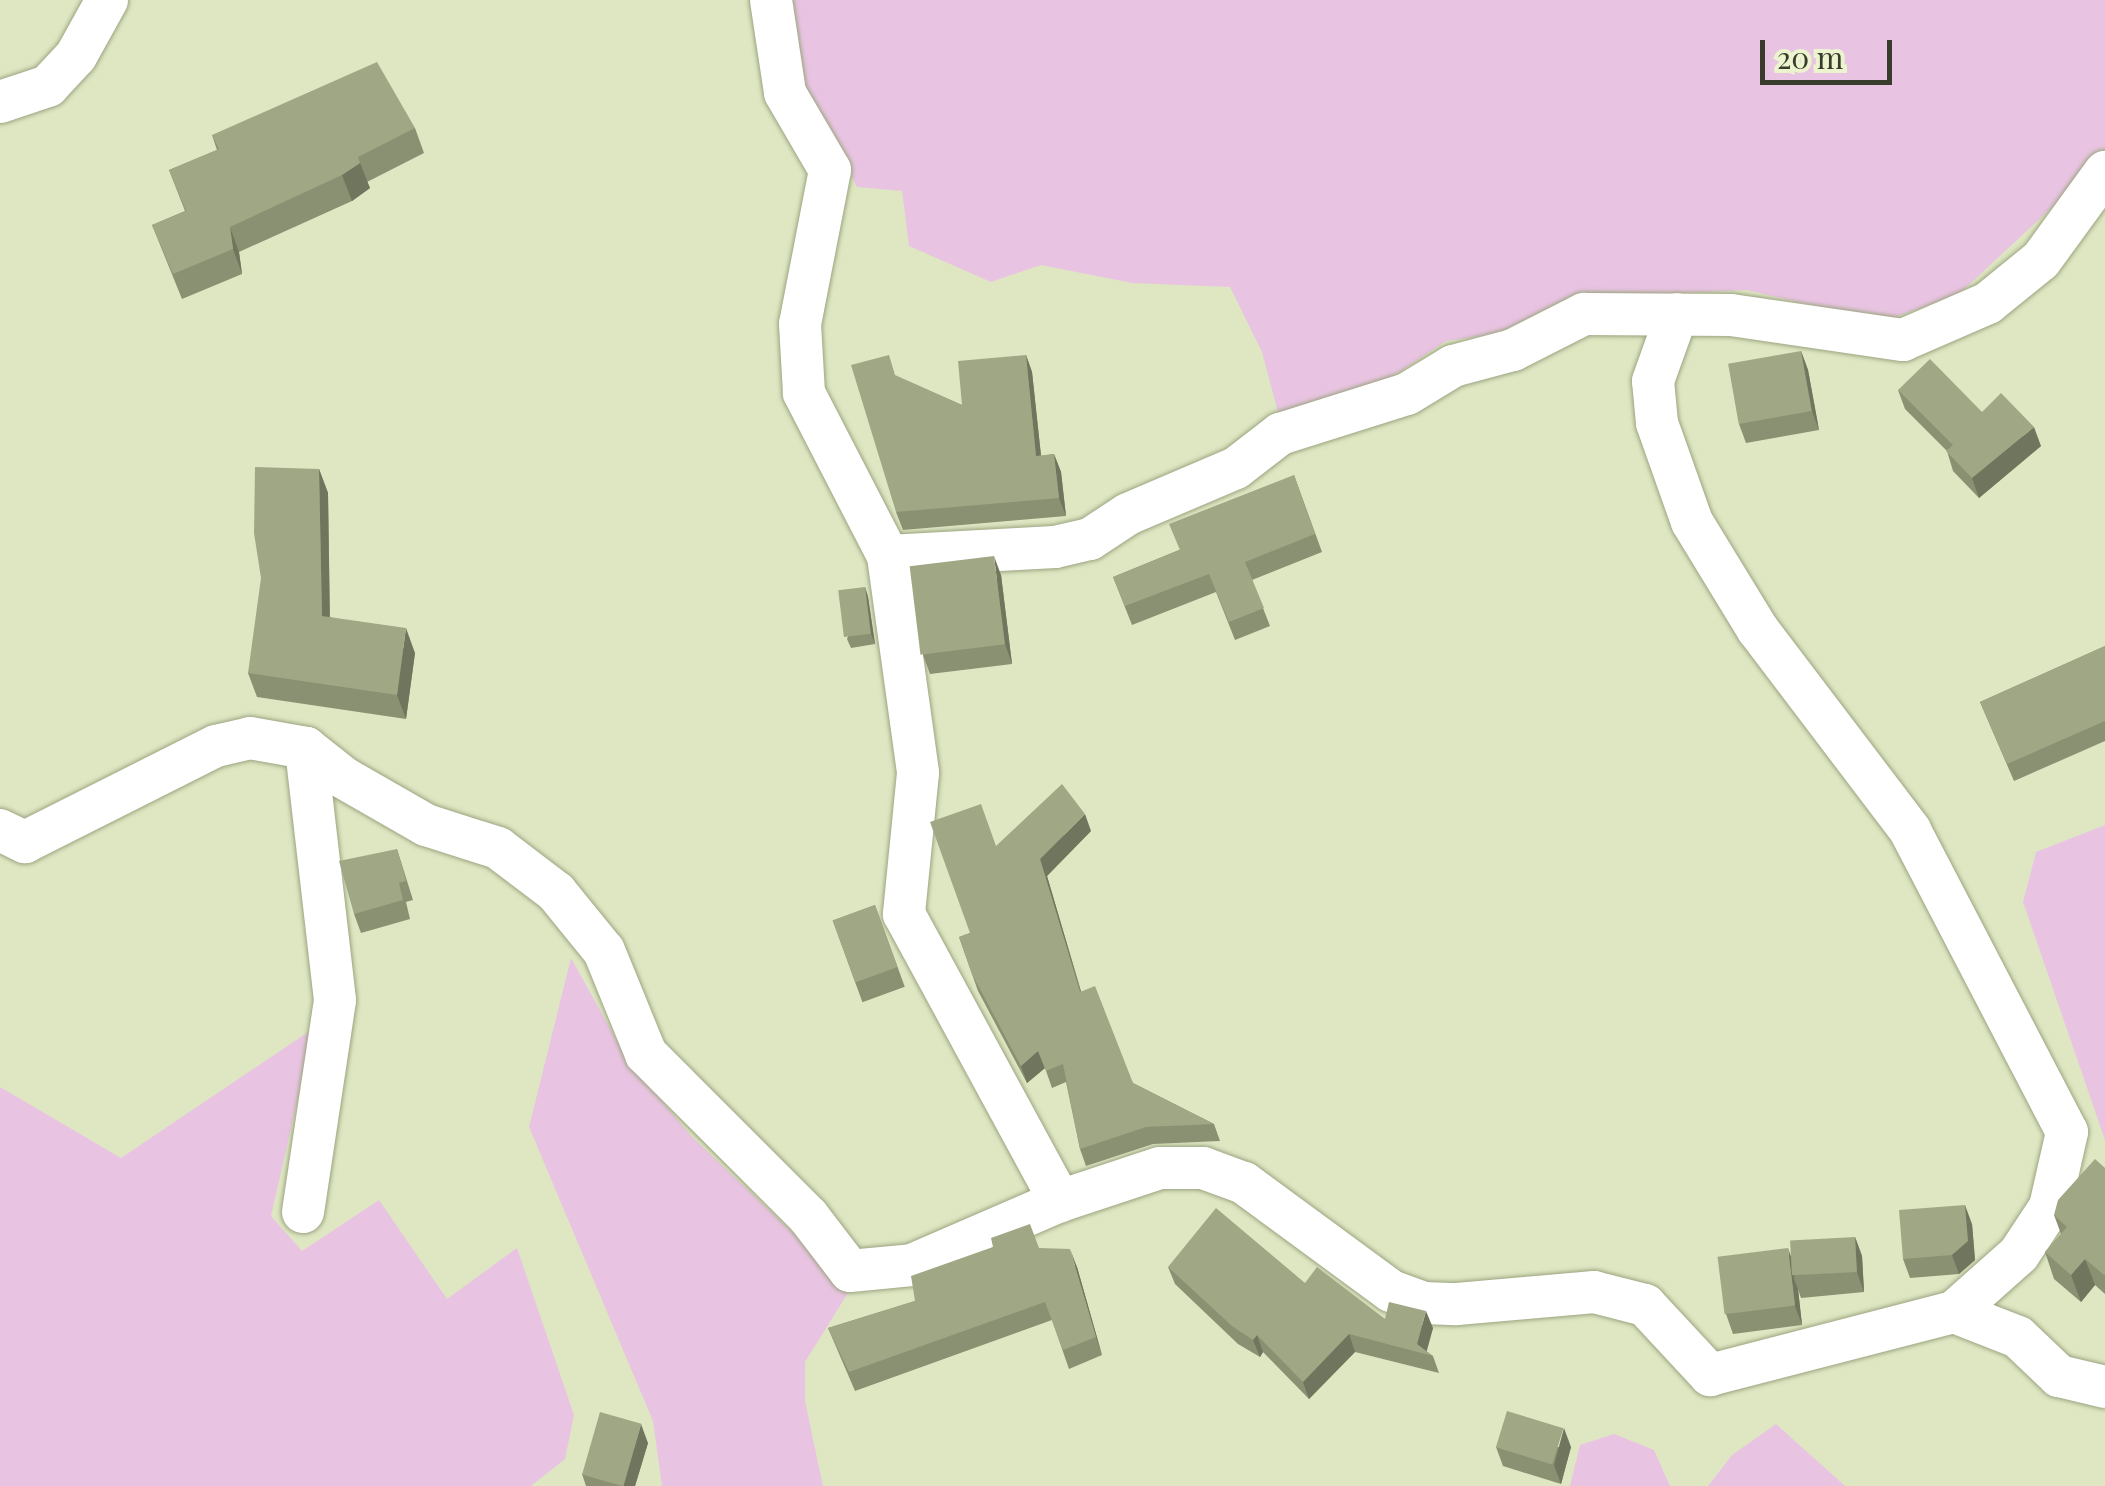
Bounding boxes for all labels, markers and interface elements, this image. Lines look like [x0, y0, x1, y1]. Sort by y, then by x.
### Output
scale bar [1765, 20, 1898, 82]
text: 20 m [1777, 37, 1843, 77]

